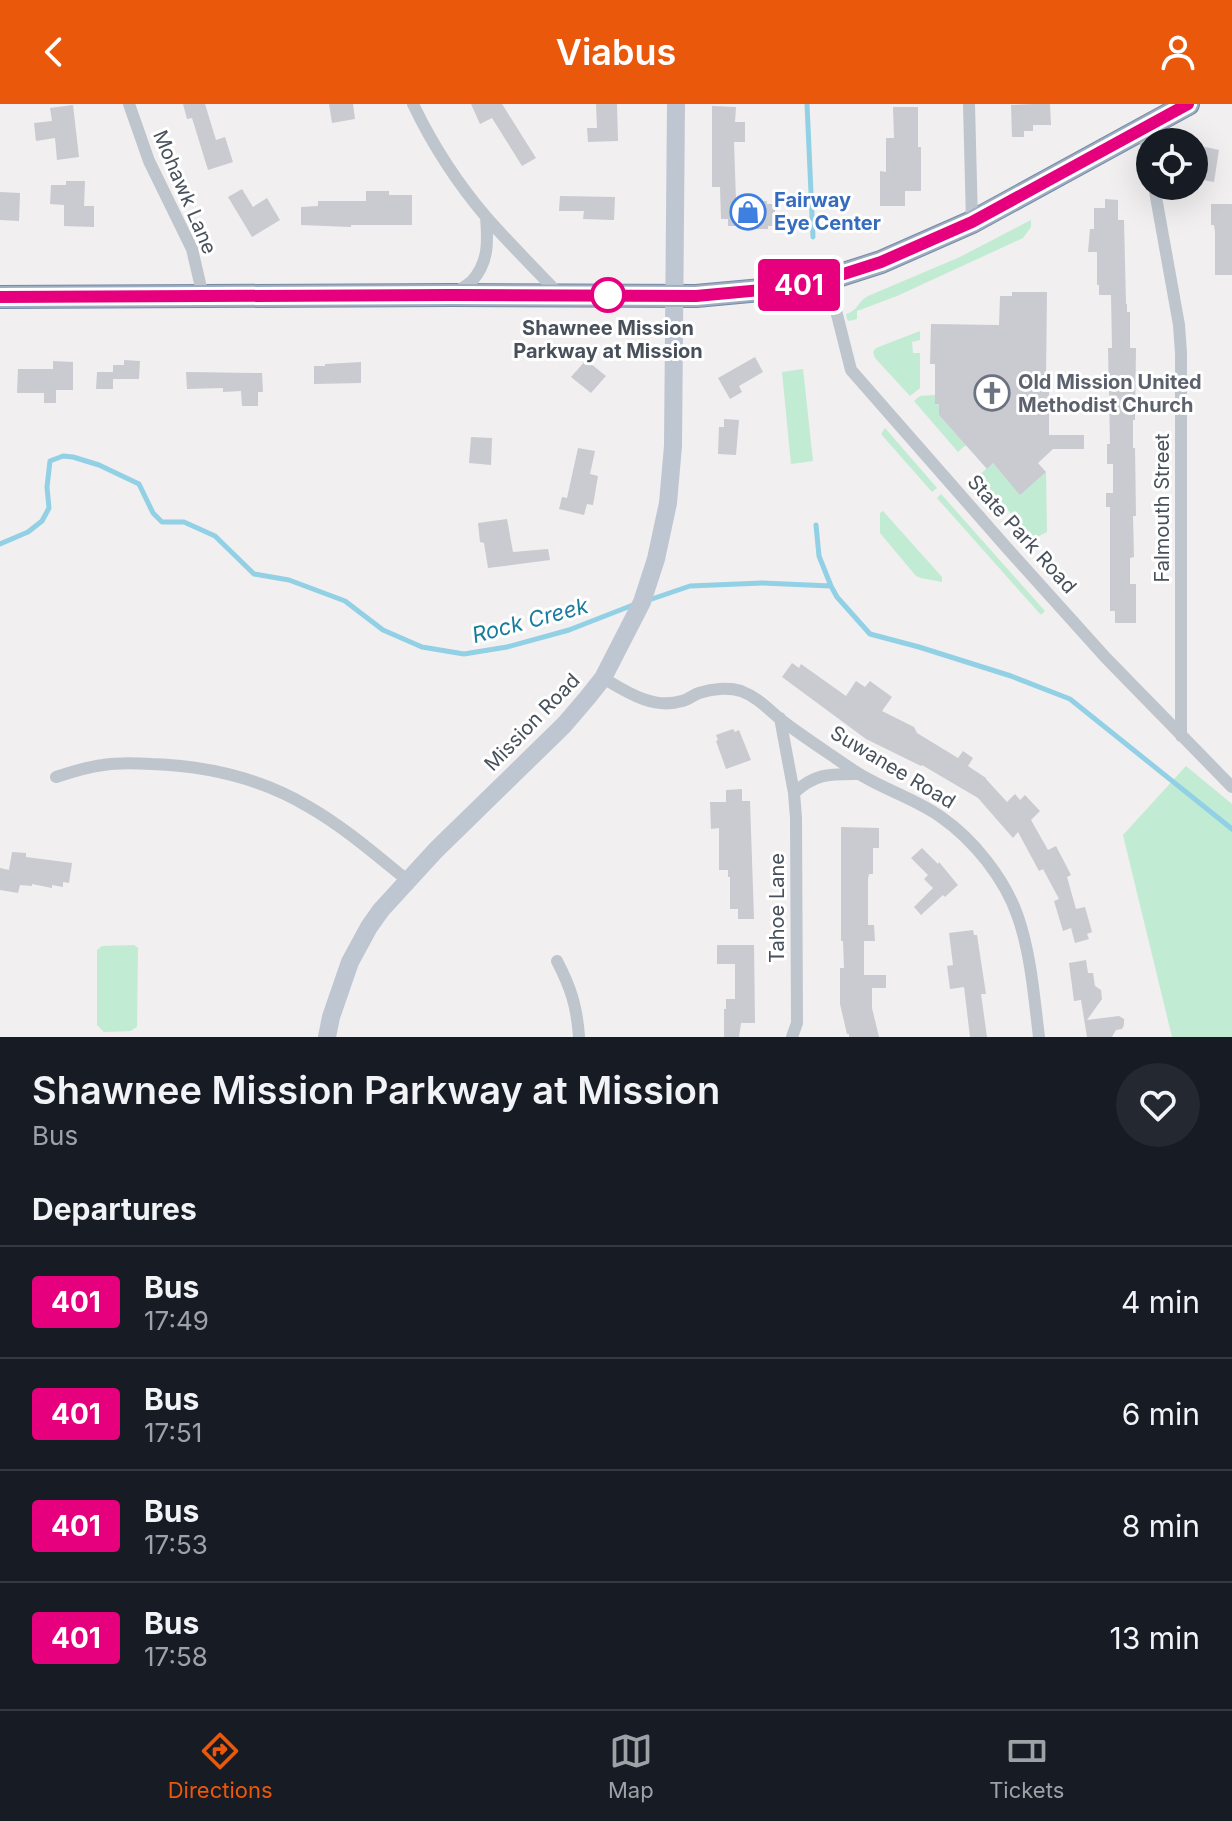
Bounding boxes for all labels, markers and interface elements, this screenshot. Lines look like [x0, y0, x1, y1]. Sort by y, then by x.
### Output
icon: back [32, 30, 76, 74]
text: Viabus [556, 30, 676, 74]
icon: person [1156, 30, 1200, 74]
street label: Mohawk Lane [148, 127, 222, 257]
map controls [1136, 128, 1208, 200]
button: locate [1136, 128, 1208, 200]
place label: Fairway Eye Center [774, 188, 881, 235]
shop icon: Fairway Eye Center [729, 193, 767, 231]
line badge: 401 [753, 259, 845, 311]
text: 401 [774, 268, 824, 302]
marker: Shawnee Mission Parkway at Mission [591, 278, 625, 312]
place label: Shawnee Mission Parkway at Mission [513, 316, 703, 363]
place label: Old Mission United Methodist Church [1018, 370, 1202, 417]
church icon: Old Mission United Methodist Church [973, 374, 1011, 412]
street label: Falmouth Street [1150, 433, 1174, 583]
street label: State Park Road [963, 470, 1081, 598]
water label: Rock Creek [469, 592, 592, 648]
street label: Mission Road [479, 668, 585, 776]
street label: Suwanee Road [826, 720, 960, 814]
street label: Tahoe Lane [765, 853, 789, 963]
button: heart [1116, 1063, 1200, 1147]
text: Shawnee Mission Parkway at Mission [32, 1067, 720, 1113]
text: Bus [32, 1120, 78, 1151]
text: Departures [32, 1191, 197, 1227]
text: Bus [144, 1269, 199, 1305]
text: 4 min [1121, 1284, 1200, 1320]
text: 401 [51, 1285, 101, 1319]
text: 17:49 [144, 1305, 209, 1336]
text: Bus [144, 1381, 199, 1417]
text: 6 min [1122, 1396, 1200, 1432]
text: 401 [51, 1397, 101, 1431]
text: 17:51 [144, 1417, 202, 1448]
text: Bus [144, 1493, 199, 1529]
text: 8 min [1122, 1508, 1200, 1544]
text: 401 [51, 1509, 101, 1543]
text: 17:53 [144, 1529, 208, 1560]
text: Bus [144, 1605, 199, 1641]
text: 13 min [1110, 1620, 1200, 1656]
text: 401 [51, 1621, 101, 1655]
text: 17:58 [144, 1641, 208, 1672]
tab: Directions [168, 1729, 273, 1803]
tab: Map [608, 1729, 654, 1803]
tab: Tickets [989, 1729, 1064, 1803]

